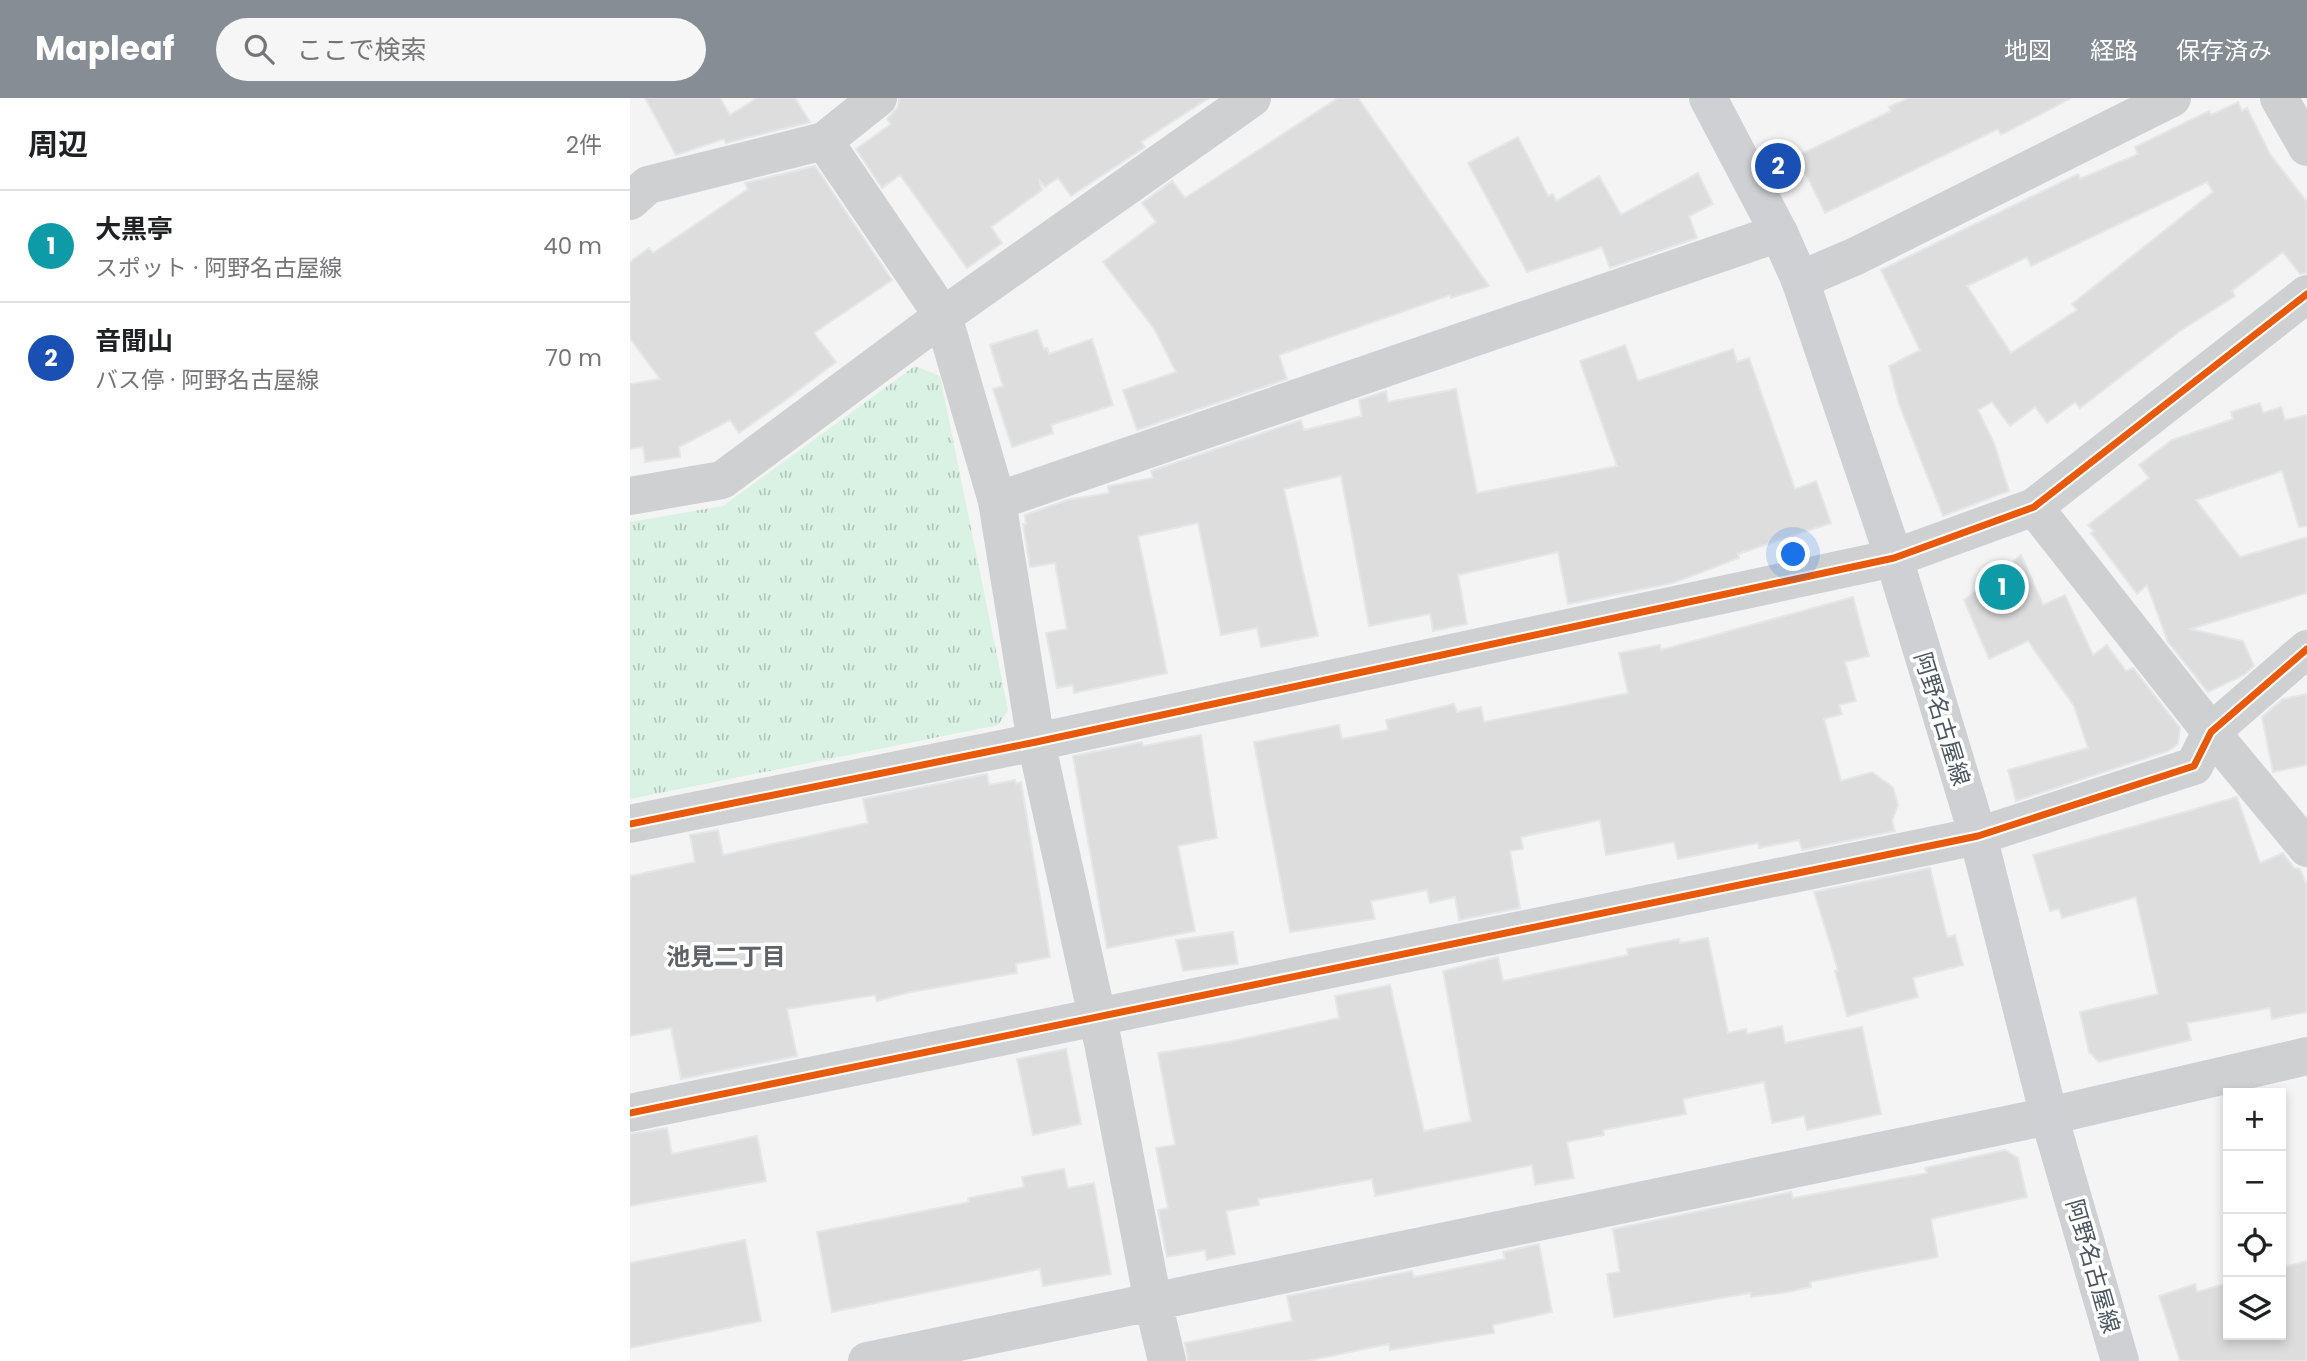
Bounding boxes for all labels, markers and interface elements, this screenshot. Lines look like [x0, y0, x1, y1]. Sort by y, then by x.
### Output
search box [216, 18, 706, 81]
text: Mapleaf [35, 25, 174, 72]
icon: search [240, 30, 278, 68]
text: ここで検索 [296, 32, 426, 68]
text: 地図 [2004, 34, 2052, 67]
text: 経路 [2090, 34, 2138, 67]
text: 保存済み [2176, 34, 2272, 67]
text: 周辺 [28, 123, 88, 166]
text: 2件 [566, 129, 602, 161]
pin: 2 [1755, 140, 1801, 192]
text: 大黒亭 [95, 211, 173, 247]
text: 1 [47, 230, 55, 262]
text: 40 m [543, 230, 602, 262]
text: スポット · 阿野名古屋線 [95, 252, 342, 284]
text: 音聞山 [95, 323, 173, 359]
text: 2 [44, 342, 58, 374]
text: 70 m [545, 342, 602, 374]
text: バス停 · 阿野名古屋線 [95, 364, 319, 396]
your location [1776, 537, 1810, 571]
pin: 1 [1979, 561, 2025, 613]
street label: 阿野名古屋線 [1907, 648, 1977, 790]
district label: 池見二丁目 [666, 940, 786, 973]
map controls [2223, 1088, 2286, 1340]
button: + [2223, 1088, 2286, 1151]
button: − [2223, 1151, 2286, 1214]
street label: 阿野名古屋線 [2059, 1195, 2127, 1337]
button: locate [2223, 1214, 2286, 1277]
button: layers [2223, 1277, 2286, 1340]

